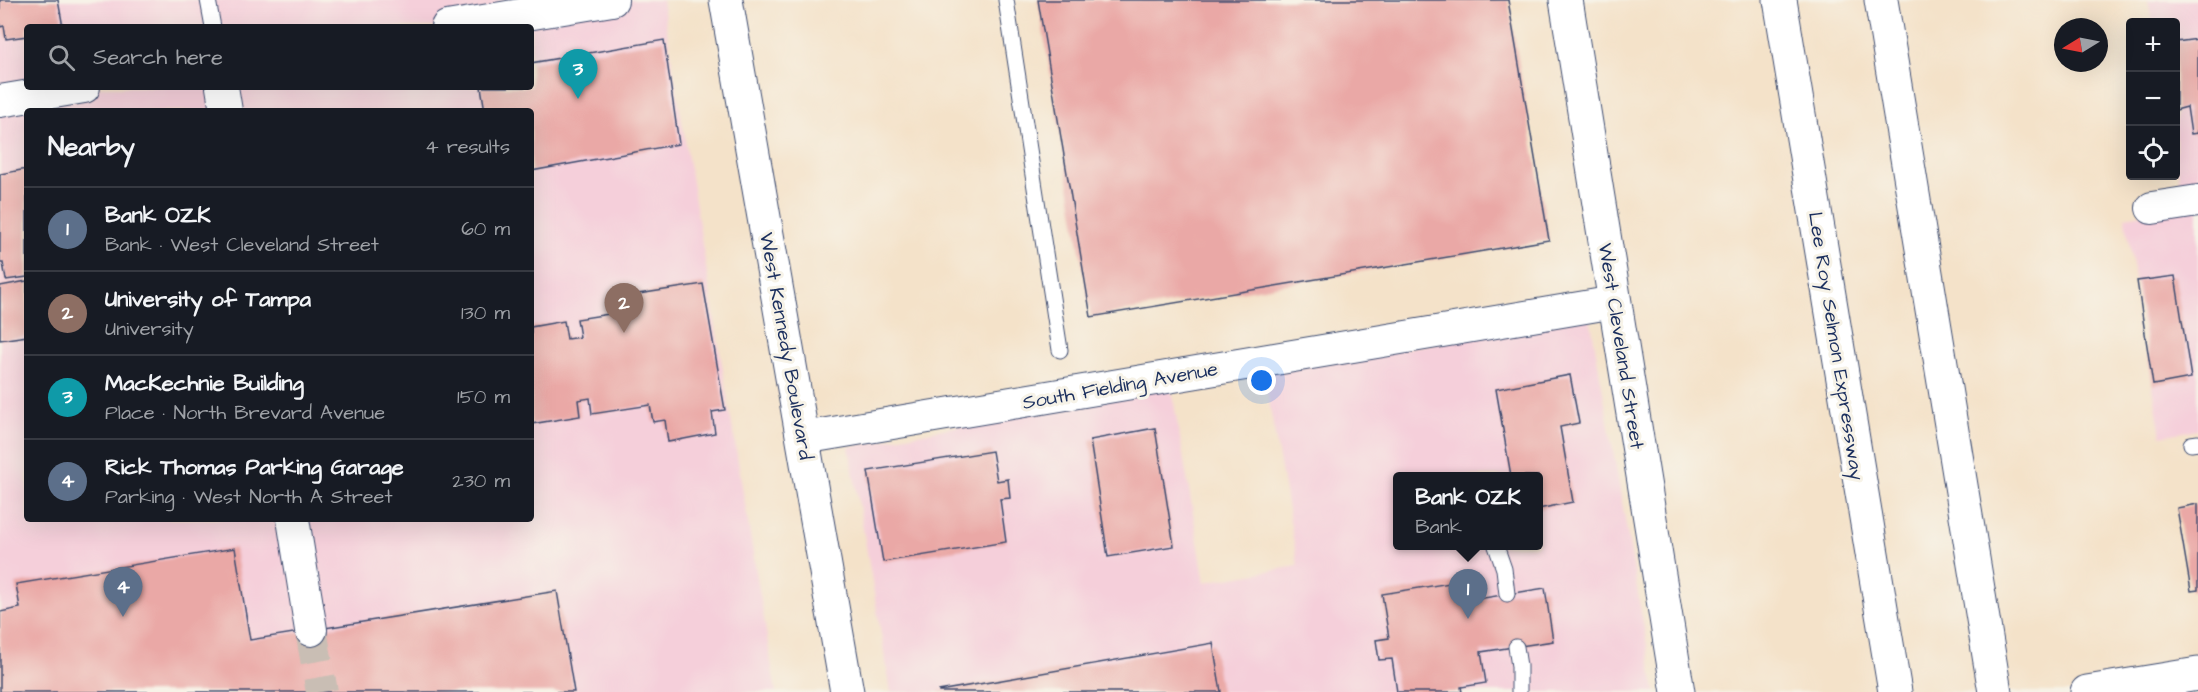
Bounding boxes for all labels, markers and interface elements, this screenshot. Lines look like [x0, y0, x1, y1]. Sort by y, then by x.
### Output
north arrow [2054, 18, 2108, 72]
map controls [2126, 18, 2180, 180]
button: + [2126, 18, 2180, 72]
search box [24, 24, 534, 90]
icon: search [45, 41, 78, 74]
text: Search here [93, 42, 223, 73]
pin: 3 [558, 50, 598, 99]
button: − [2126, 72, 2180, 126]
button: locate [2126, 126, 2180, 180]
text: Nearby [48, 129, 135, 165]
text: 4 results [425, 133, 510, 161]
text: Bank OZK [105, 200, 210, 231]
street label: Lee Roy Selmon Expressway [1800, 210, 1871, 482]
text: 1 [66, 215, 69, 243]
text: 60 m [461, 215, 510, 243]
street label: West Kennedy Boulevard [751, 230, 820, 462]
text: Bank · West Cleveland Street [105, 231, 379, 259]
street label: West Cleveland Street [1591, 241, 1651, 451]
text: University of Tampa [105, 284, 311, 315]
pin: 2 [604, 284, 644, 333]
text: 2 [62, 299, 73, 327]
text: 130 m [461, 299, 510, 327]
text: University [105, 315, 194, 343]
street label: South Fielding Avenue [1020, 355, 1220, 418]
your location [1247, 366, 1276, 395]
text: MacKechnie Building [105, 368, 304, 399]
text: 3 [62, 383, 73, 411]
text: 150 m [457, 383, 510, 411]
text: Place · North Brevard Avenue [105, 399, 385, 427]
text: Rick Thomas Parking Garage [105, 452, 404, 483]
text: 4 [61, 467, 74, 495]
text: 230 m [452, 467, 510, 495]
popup [1393, 472, 1543, 550]
text: Bank OZK [1415, 482, 1521, 513]
text: Parking · West North A Street [105, 483, 393, 511]
text: Bank [1415, 513, 1462, 541]
pin: 4 [104, 568, 142, 617]
pin: 1 [1448, 570, 1488, 619]

